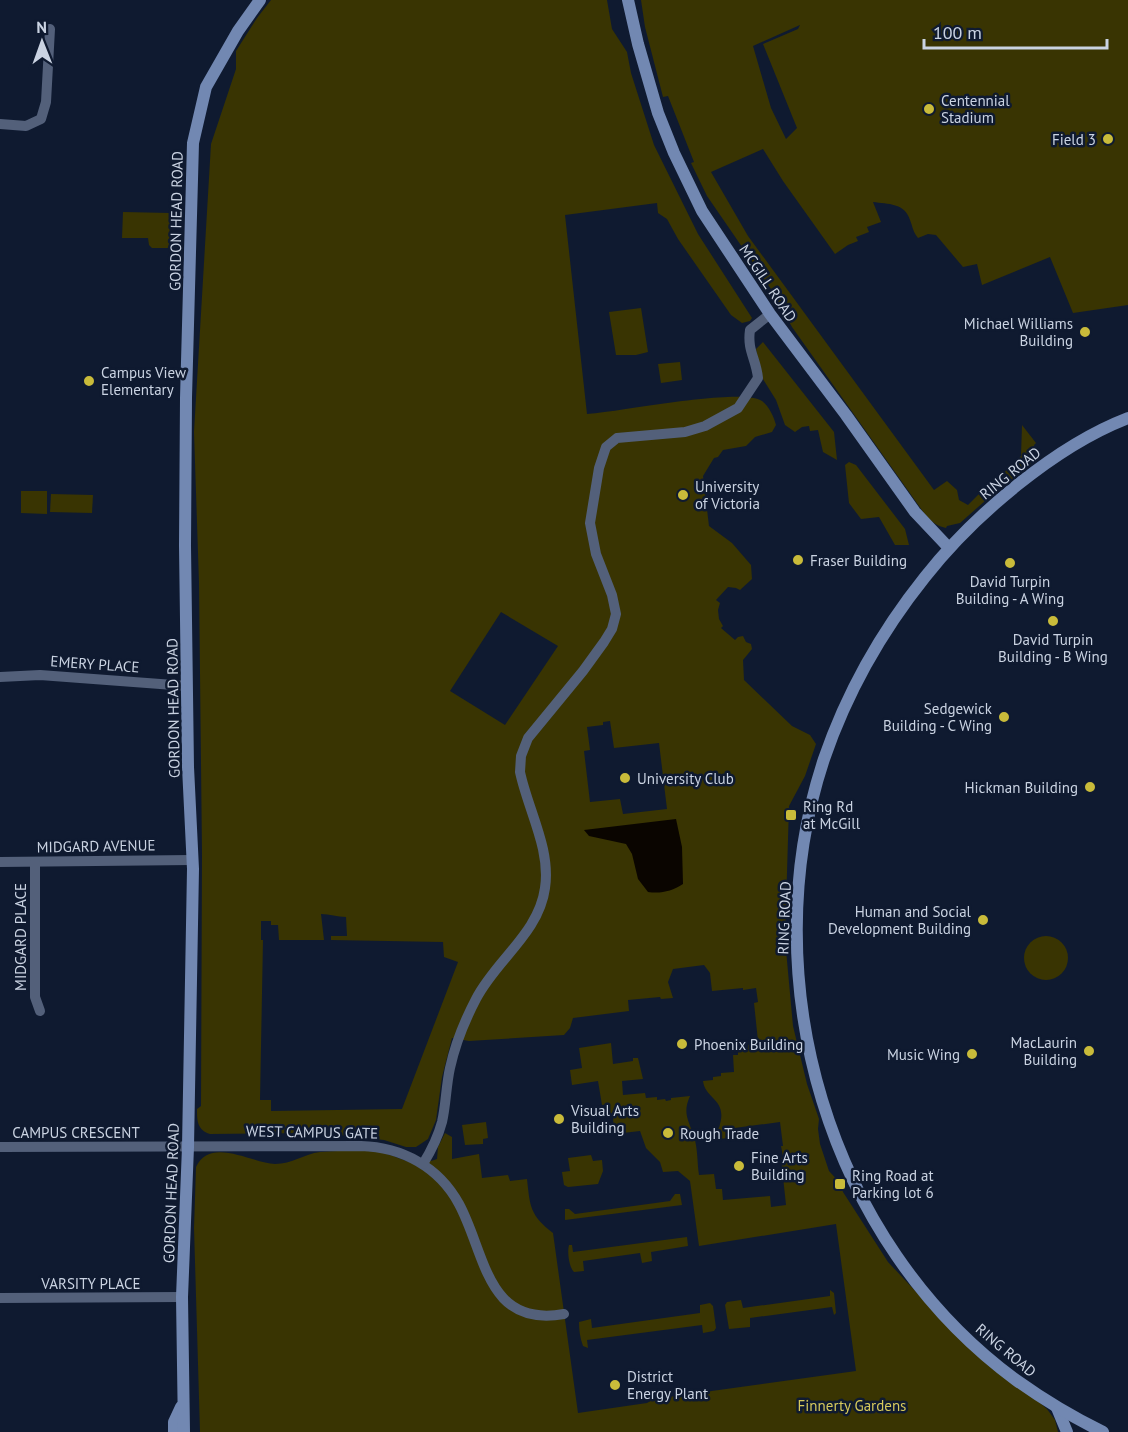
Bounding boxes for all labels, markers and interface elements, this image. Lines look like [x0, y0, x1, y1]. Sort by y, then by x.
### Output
north arrow [12, 12, 72, 72]
scale bar [924, 12, 1107, 50]
text: N [36, 17, 47, 37]
text: 100 m [933, 21, 982, 44]
place label: Centennial Stadium [941, 91, 1010, 127]
marker: Centennial Stadium [922, 102, 936, 116]
place label: Field 3 [1052, 130, 1096, 149]
marker: Field 3 [1101, 132, 1115, 146]
street label: GORDON HEAD ROAD [165, 151, 187, 291]
street label: MCGILL ROAD [735, 241, 801, 325]
place label: Michael Williams Building [964, 314, 1073, 350]
marker: Michael Williams Building [1078, 325, 1092, 339]
place label: Campus View Elementary [101, 363, 186, 399]
marker: Campus View Elementary [82, 374, 96, 388]
street label: RING ROAD [976, 443, 1044, 503]
place label: University of Victoria [695, 477, 760, 513]
marker: University of Victoria [676, 488, 690, 502]
place label: Fraser Building [810, 551, 907, 570]
marker: Fraser Building [791, 553, 805, 567]
marker: David Turpin Building - A Wing [1003, 556, 1017, 570]
place label: David Turpin Building - A Wing [956, 572, 1064, 608]
marker: David Turpin Building - B Wing [1046, 614, 1060, 628]
place label: David Turpin Building - B Wing [998, 630, 1108, 666]
street label: GORDON HEAD ROAD [162, 638, 184, 778]
street label: EMERY PLACE [50, 651, 140, 677]
place label: Sedgewick Building - C Wing [883, 699, 993, 735]
marker: Sedgewick Building - C Wing [997, 710, 1011, 724]
place label: University Club [637, 769, 734, 788]
marker: University Club [618, 771, 632, 785]
place label: Hickman Building [965, 778, 1078, 797]
marker: Hickman Building [1083, 780, 1097, 794]
place label: Ring Rd at McGill [803, 797, 861, 833]
marker: Ring Rd at McGill [784, 808, 798, 822]
street label: MIDGARD AVENUE [36, 835, 156, 857]
street label: RING ROAD [773, 881, 795, 955]
street label: MIDGARD PLACE [11, 883, 30, 991]
place label: Human and Social Development Building [828, 902, 972, 938]
marker: Human and Social Development Building [976, 913, 990, 927]
place label: MacLaurin Building [1011, 1033, 1077, 1069]
place label: Phoenix Building [694, 1035, 803, 1054]
marker: Phoenix Building [675, 1037, 689, 1051]
marker: MacLaurin Building [1082, 1044, 1096, 1058]
place label: Music Wing [887, 1045, 960, 1064]
marker: Music Wing [965, 1047, 979, 1061]
place label: Visual Arts Building [570, 1101, 639, 1137]
marker: Visual Arts Building [552, 1112, 566, 1126]
street label: WEST CAMPUS GATE [246, 1121, 378, 1143]
street label: CAMPUS CRESCENT [12, 1123, 140, 1142]
street label: GORDON HEAD ROAD [159, 1123, 183, 1263]
place label: Rough Trade [680, 1124, 759, 1143]
marker: Rough Trade [661, 1126, 675, 1140]
place label: Fine Arts Building [751, 1148, 808, 1184]
marker: Fine Arts Building [732, 1159, 746, 1173]
place label: Ring Road at Parking lot 6 [852, 1166, 934, 1202]
marker: Ring Road at Parking lot 6 [833, 1177, 847, 1191]
street label: VARSITY PLACE [40, 1274, 141, 1293]
street label: RING ROAD [972, 1319, 1040, 1381]
place label: District Energy Plant [627, 1367, 708, 1403]
marker: District Energy Plant [608, 1378, 622, 1392]
park label: Finnerty Gardens [798, 1396, 906, 1415]

